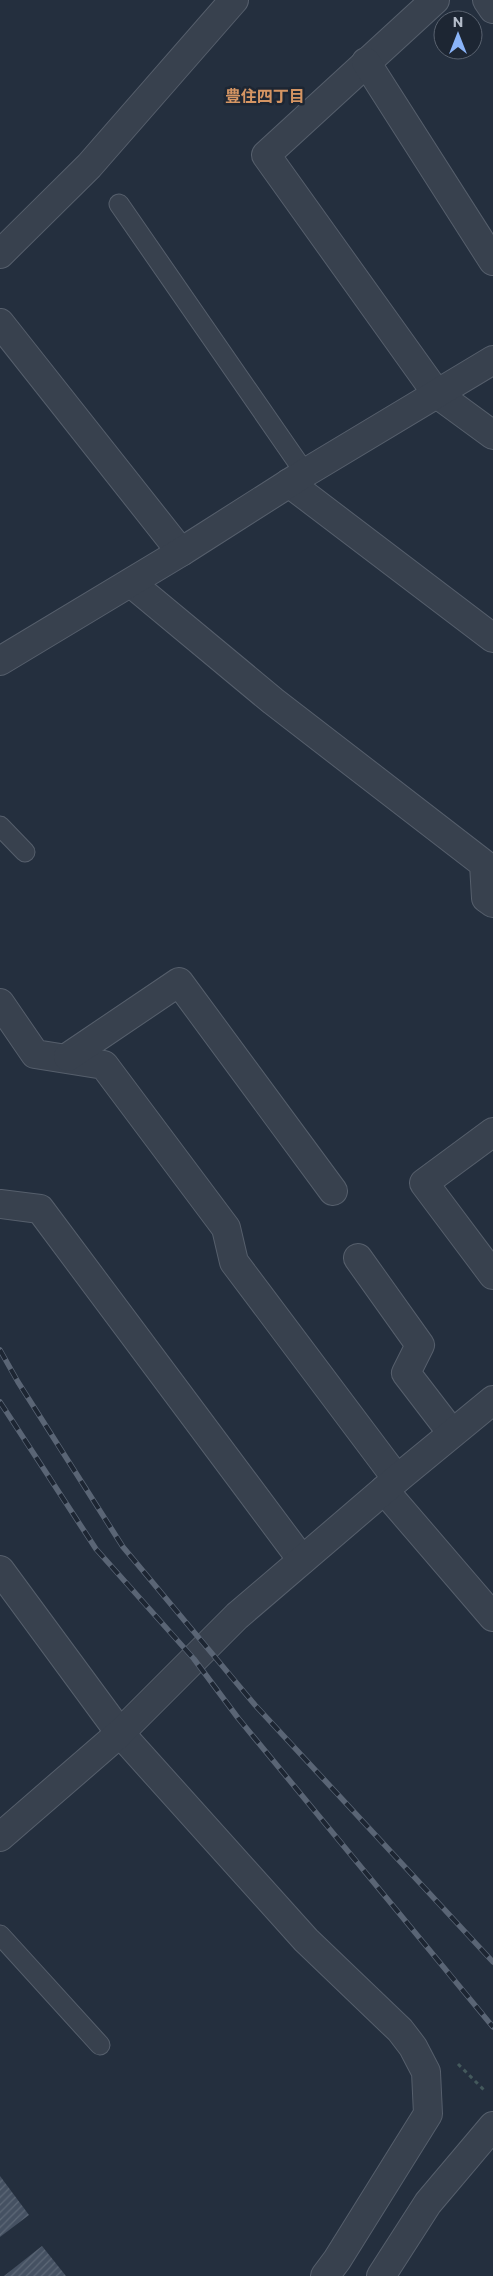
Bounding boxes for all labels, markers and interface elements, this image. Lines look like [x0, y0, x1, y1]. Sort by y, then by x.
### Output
north arrow [433, 10, 483, 60]
text: N [453, 13, 463, 30]
district label: 豊住四丁目 [225, 86, 305, 105]

